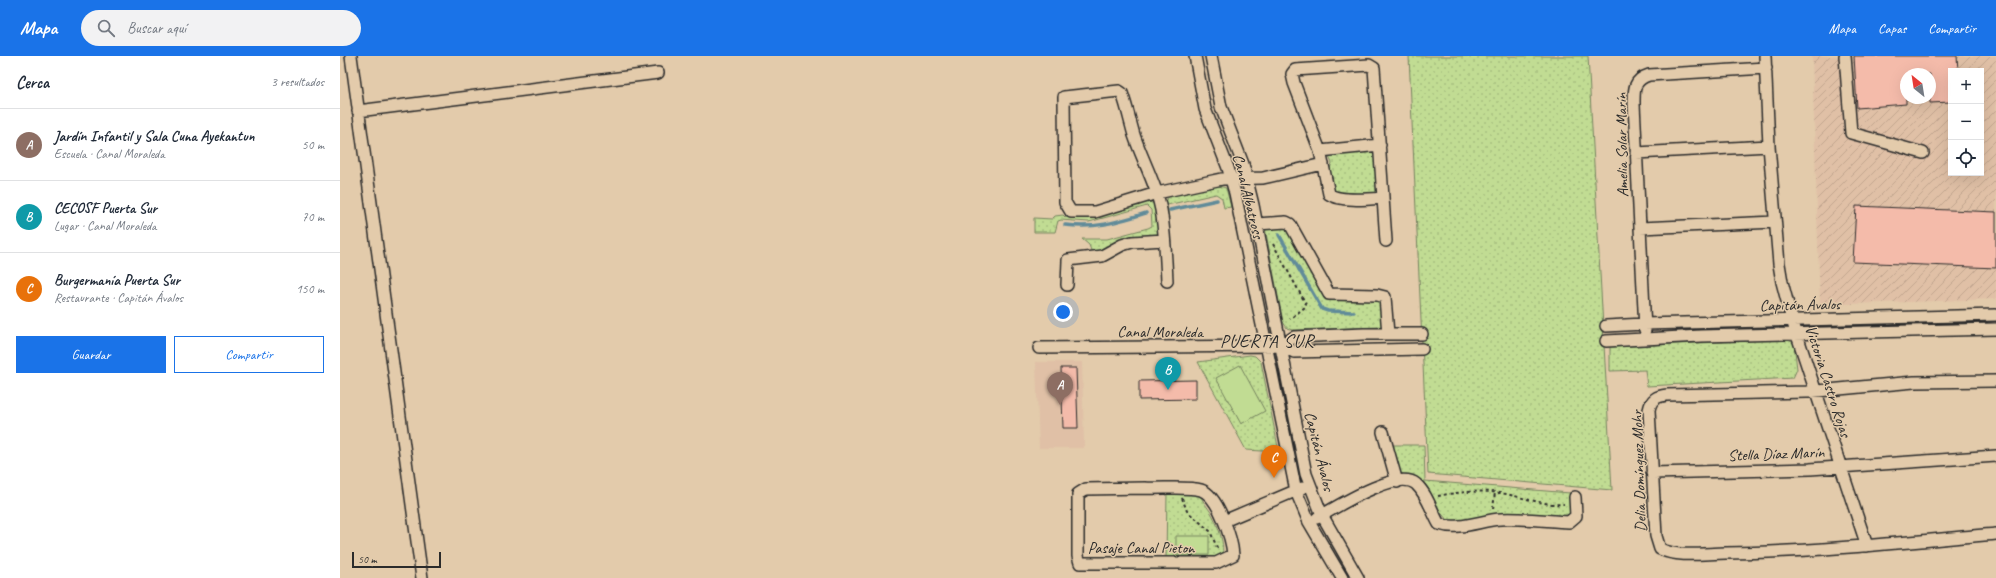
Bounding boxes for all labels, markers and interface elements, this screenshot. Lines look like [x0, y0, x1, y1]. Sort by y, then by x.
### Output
search box [81, 10, 361, 46]
text: Mapa [20, 16, 57, 40]
icon: search [95, 17, 117, 39]
text: Buscar aquí [127, 19, 186, 38]
text: Mapa [1829, 20, 1856, 37]
text: Capas [1878, 20, 1906, 37]
text: Compartir [1928, 20, 1976, 37]
north arrow [1900, 68, 1936, 104]
map controls [1948, 68, 1984, 176]
button: + [1948, 68, 1984, 104]
text: Cerca [16, 72, 49, 93]
text: 3 resultados [271, 74, 324, 90]
street label: Amelia Solar Marín [1611, 92, 1633, 197]
button: − [1948, 104, 1984, 140]
text: Jardín Infantil y Sala Cuna Ayekantun [54, 127, 254, 146]
text: A [26, 137, 32, 153]
text: 50 m [302, 137, 324, 153]
button: locate [1948, 140, 1984, 176]
text: Escuela · Canal Moraleda [54, 146, 165, 162]
street label: Canal Albatross [1228, 152, 1269, 242]
text: CECOSF Puerta Sur [54, 199, 157, 218]
text: B [26, 209, 32, 225]
text: 70 m [302, 209, 324, 225]
text: Lugar · Canal Moraleda [54, 218, 156, 234]
text: Burgermanía Puerta Sur [54, 271, 180, 290]
text: C [26, 281, 32, 297]
text: 150 m [296, 281, 324, 297]
text: Restaurante · Capitán Ávalos [54, 290, 183, 306]
street label: Capitán Ávalos [1759, 294, 1842, 316]
your location [1053, 302, 1073, 322]
street label: Canal Moraleda [1117, 322, 1204, 342]
street label: Victoria Castro Rojas [1801, 323, 1856, 441]
district label: PUERTA SUR [1220, 330, 1315, 352]
button: Guardar [16, 336, 166, 373]
button: Compartir [174, 336, 324, 373]
pin: B [1155, 357, 1181, 390]
pin: A [1047, 372, 1073, 405]
street label: Delia Domínguez Mohr [1627, 408, 1651, 532]
street label: Capitán Ávalos [1300, 410, 1339, 494]
street label: Stella Díaz Marín [1728, 442, 1825, 466]
pin: C [1261, 445, 1287, 478]
street label: Pasaje Canal Pieton [1088, 538, 1195, 558]
scale bar [352, 550, 441, 569]
text: 50 m [358, 552, 377, 566]

